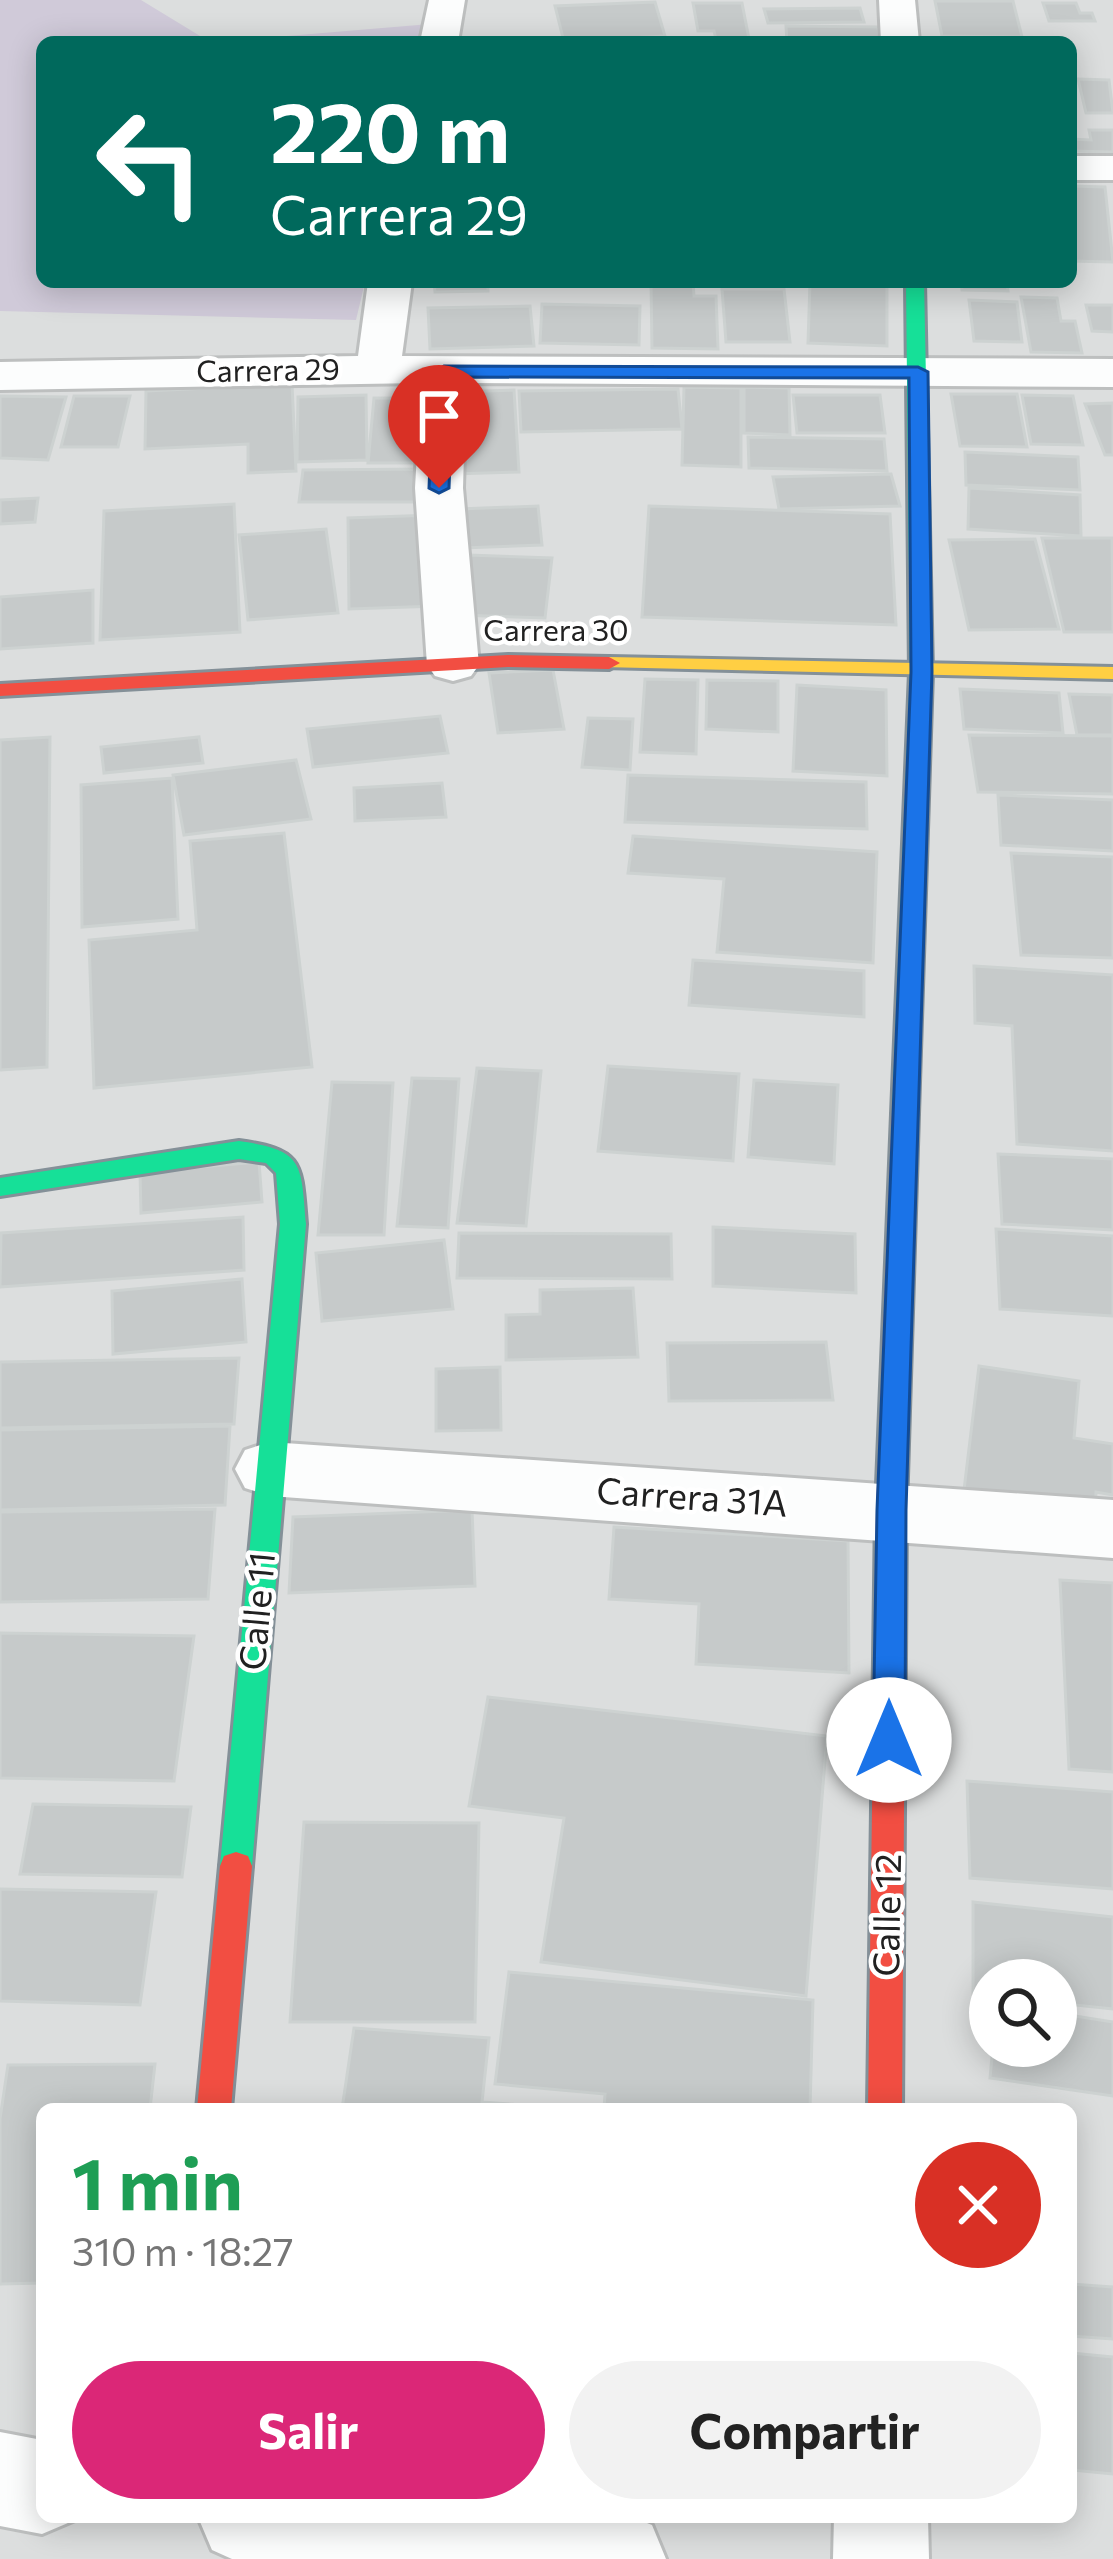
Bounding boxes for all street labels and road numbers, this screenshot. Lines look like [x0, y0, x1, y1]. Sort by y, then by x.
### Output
street label: Carrera 29 [196, 349, 340, 388]
street label: Carrera 30 [483, 610, 629, 647]
street label: Carrera 31A [595, 1466, 789, 1524]
street label: Calle 11 [228, 1550, 282, 1672]
street label: Calle 12 [862, 1853, 908, 1977]

